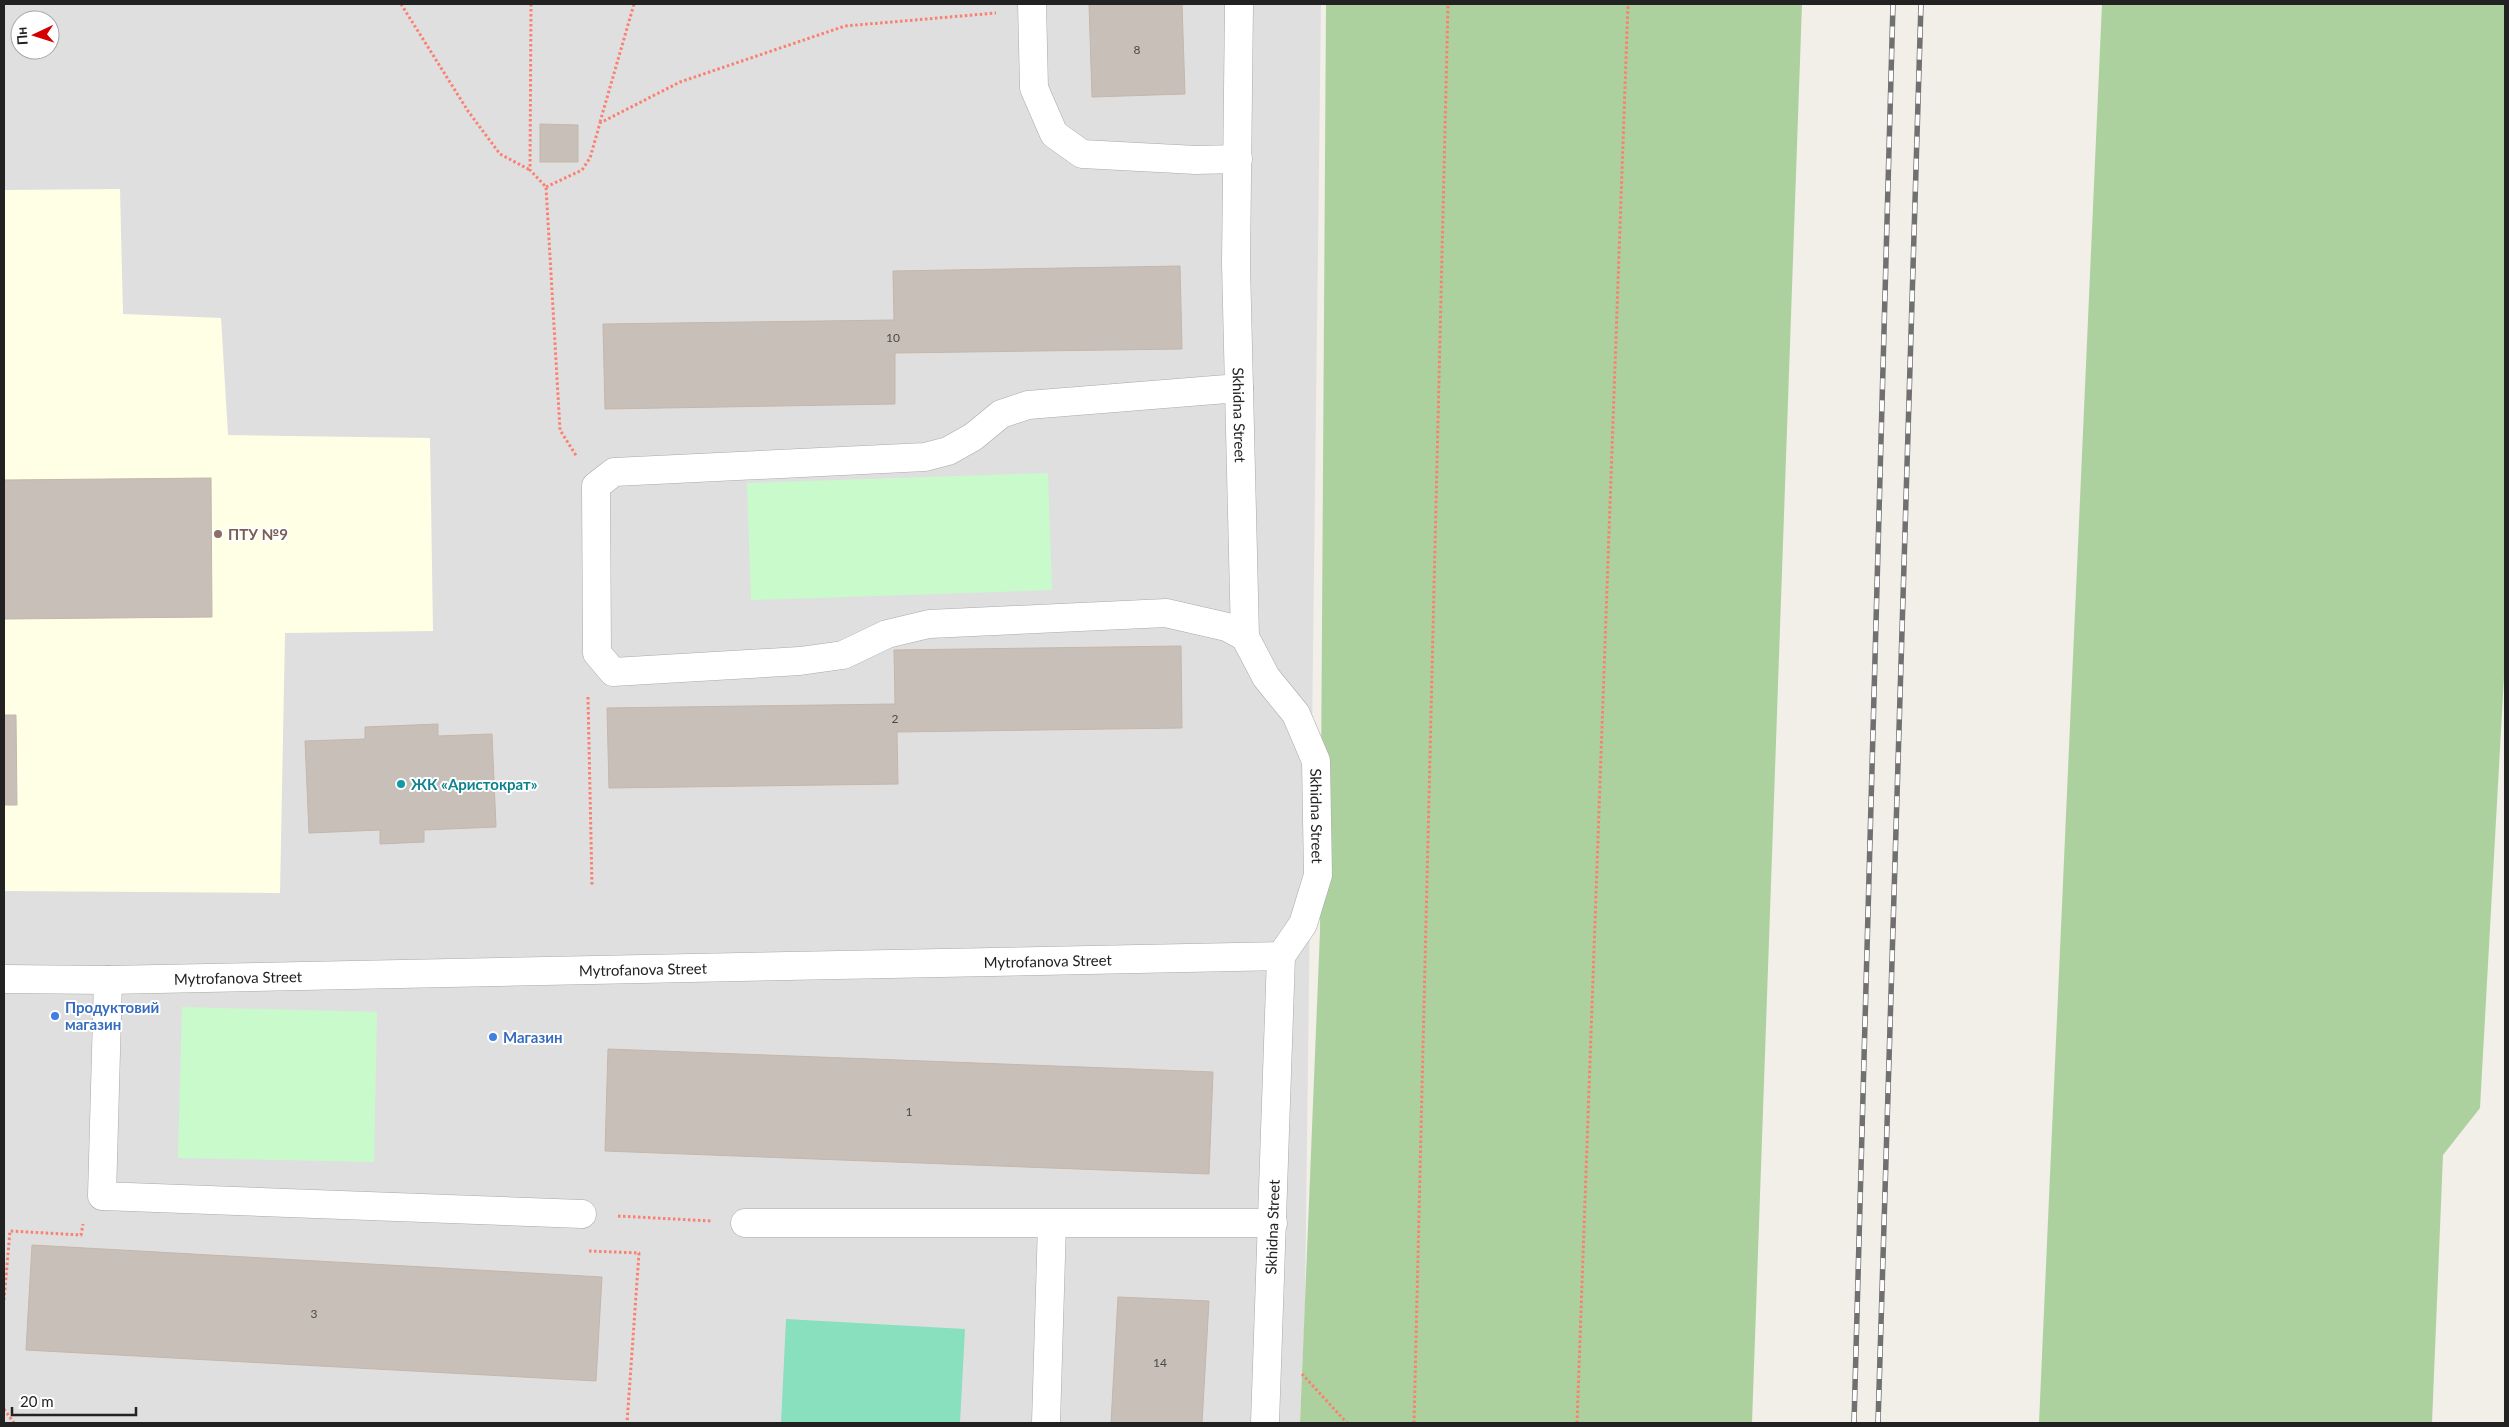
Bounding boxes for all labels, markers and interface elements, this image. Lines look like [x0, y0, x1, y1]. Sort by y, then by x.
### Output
north arrow [10, 10, 60, 60]
text: Пн [12, 26, 31, 46]
house number: 8 [1134, 42, 1141, 57]
house number: 10 [886, 330, 900, 345]
street label: Skhidna Street [1229, 367, 1250, 463]
place label: ПТУ №9 [228, 525, 288, 543]
marker: ПТУ №9 [212, 528, 224, 540]
house number: 2 [892, 711, 899, 726]
street label: Skhidna Street [1307, 768, 1327, 864]
place label: ЖК «Аристократ» [411, 775, 538, 793]
marker: ЖК «Аристократ» [395, 778, 407, 790]
street label: Mytrofanova Street [984, 950, 1113, 971]
street label: Mytrofanova Street [579, 959, 708, 979]
street label: Mytrofanova Street [174, 967, 303, 988]
place label: Продуктовий магазин [65, 998, 159, 1033]
marker: Продуктовий магазин [49, 1010, 61, 1022]
place label: Магазин [503, 1028, 563, 1046]
marker: Магазин [487, 1031, 499, 1043]
house number: 1 [906, 1104, 913, 1119]
street label: Skhidna Street [1261, 1179, 1283, 1275]
house number: 3 [311, 1306, 318, 1321]
house number: 14 [1153, 1355, 1167, 1370]
scale bar [12, 1384, 136, 1416]
text: 20 m [20, 1392, 54, 1410]

